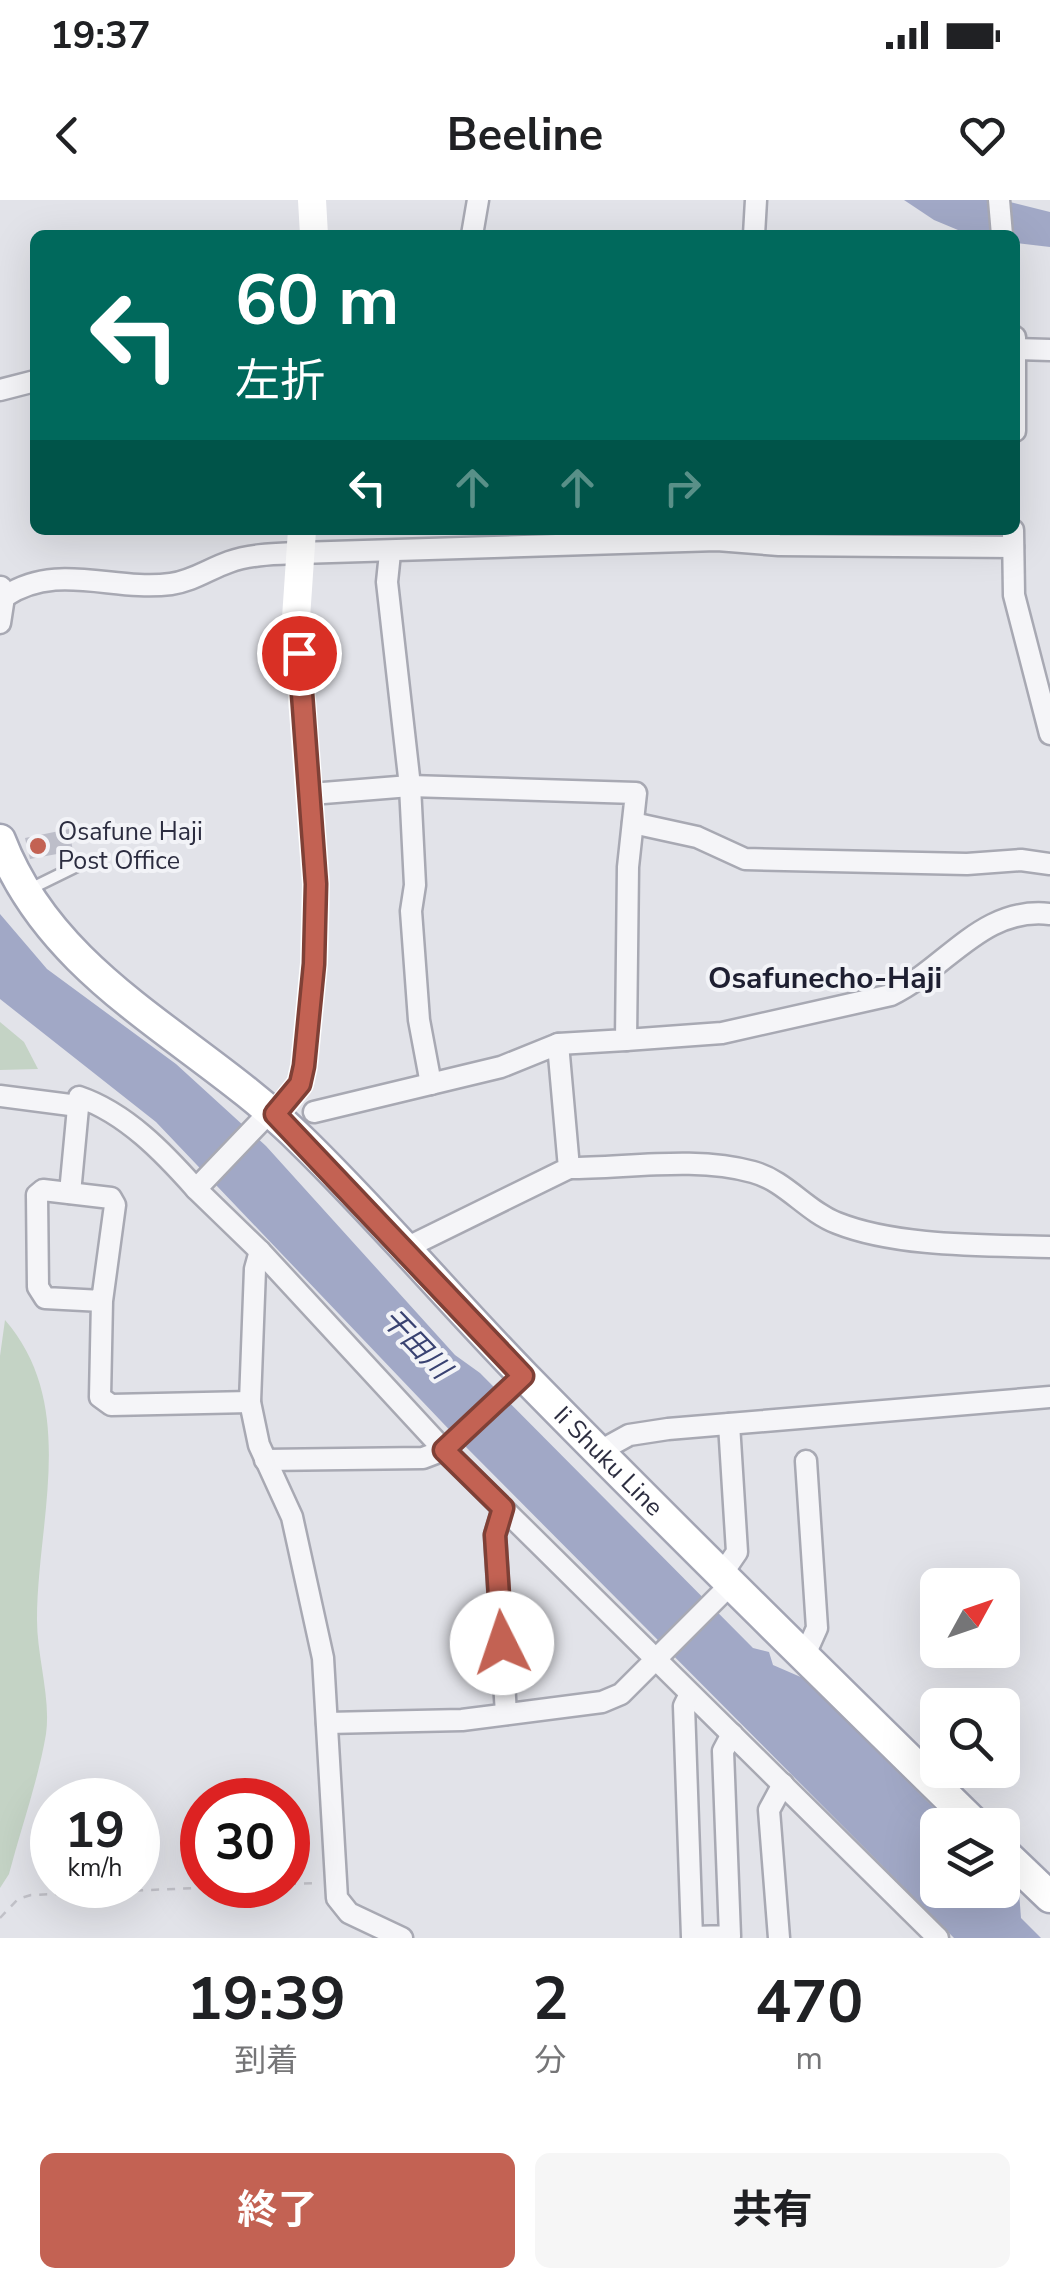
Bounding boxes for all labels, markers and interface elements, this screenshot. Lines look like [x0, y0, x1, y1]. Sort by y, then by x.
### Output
text: 19:37 [50, 10, 151, 61]
text: Beeline [447, 105, 603, 166]
icon: back [40, 108, 95, 163]
icon: heart [955, 108, 1010, 163]
text: 60 m [235, 253, 399, 349]
icon: left [70, 270, 200, 400]
text: 左折 [235, 351, 325, 412]
icon: left [340, 460, 395, 515]
icon: ahead [445, 460, 500, 515]
icon: ahead [550, 460, 605, 515]
icon: right [655, 460, 710, 515]
pin [257, 611, 342, 696]
icon: arrive [272, 626, 327, 681]
place label: Osafune Haji Post Office [58, 815, 203, 878]
marker: Osafune Haji Post Office [27, 835, 49, 857]
district label: Osafunecho-Haji [708, 958, 942, 999]
water label: 干田川 [373, 1301, 461, 1390]
street label: Ii Shuku Line [546, 1399, 671, 1524]
north arrow [920, 1568, 1020, 1668]
map controls [920, 1568, 1020, 1908]
position arrow [450, 1591, 554, 1695]
button: search [920, 1688, 1020, 1788]
speed limit sign: 30 [180, 1778, 310, 1908]
text: 19 [65, 1796, 125, 1865]
button: layers [920, 1808, 1020, 1908]
text: km/h [67, 1851, 123, 1885]
text: 19:39 [187, 1958, 346, 2040]
text: 2 [532, 1958, 568, 2040]
text: 470 [755, 1961, 863, 2043]
text: m [795, 2037, 823, 2080]
text: 到着 [234, 2039, 298, 2082]
text: 分 [534, 2039, 566, 2082]
button: 終了 [40, 2153, 515, 2268]
button: 共有 [535, 2153, 1010, 2268]

